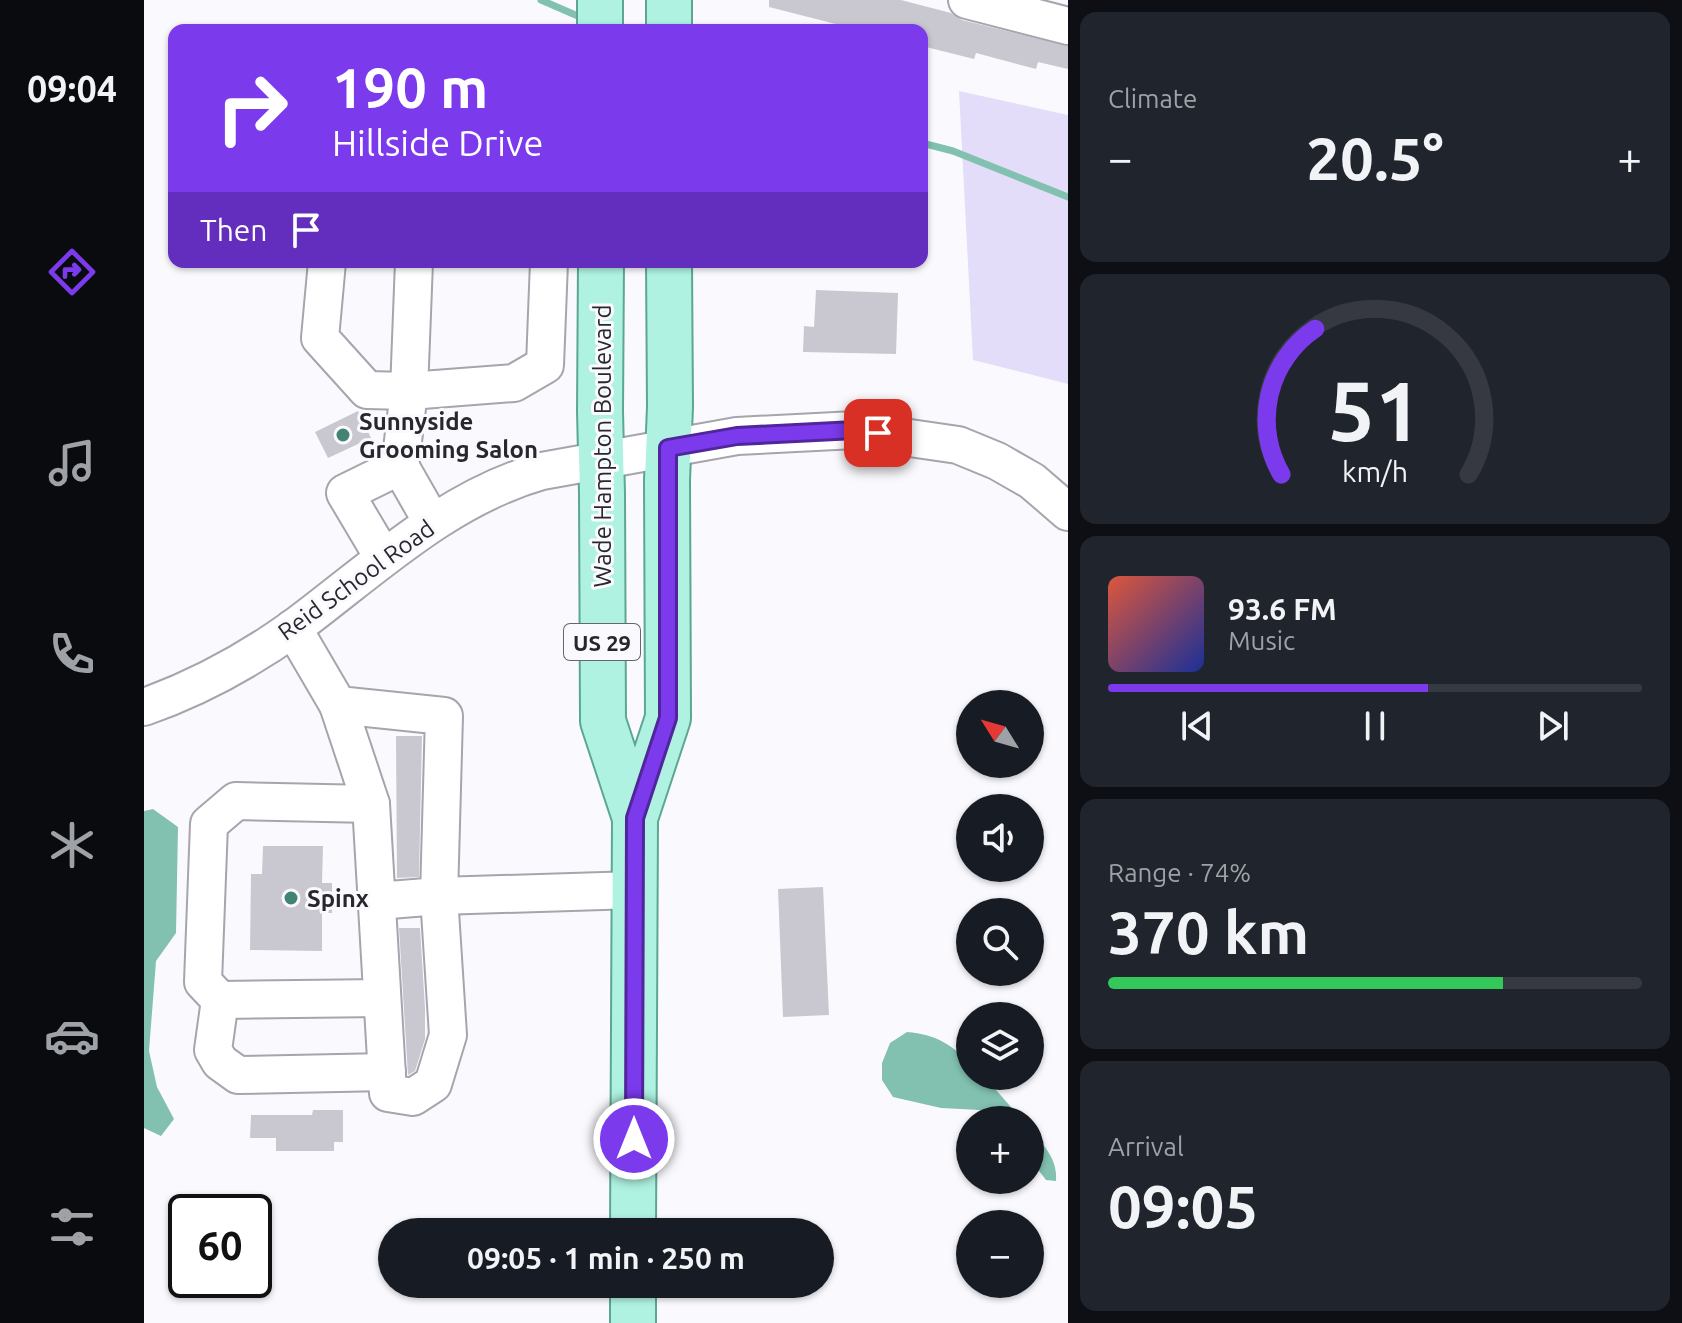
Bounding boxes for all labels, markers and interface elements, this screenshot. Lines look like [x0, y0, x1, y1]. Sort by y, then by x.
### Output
icon: right [200, 56, 304, 160]
text: 190 m [332, 56, 488, 119]
text: 09:04 [27, 68, 117, 109]
text: Climate [1108, 84, 1197, 113]
text: Hillside Drive [332, 122, 543, 163]
text: 20.5° [1306, 124, 1444, 191]
text: − [1108, 133, 1133, 182]
text: + [1617, 133, 1642, 182]
icon: arrive [284, 208, 328, 252]
text: Then [200, 213, 268, 247]
icon: directions [44, 244, 100, 300]
street label: Wade Hampton Boulevard [589, 305, 616, 587]
text: 51 [1328, 363, 1422, 457]
pin [844, 399, 912, 467]
place label: Sunnyside Grooming Salon [359, 408, 538, 463]
icon: arrive [856, 411, 900, 455]
marker: Sunnyside Grooming Salon [334, 426, 352, 444]
icon: music [44, 435, 100, 491]
text: km/h [1342, 455, 1408, 487]
street label: Reid School Road [273, 514, 439, 646]
text: 93.6 FM [1228, 592, 1337, 626]
road number: US 29 [564, 624, 640, 660]
icon: phone [44, 626, 100, 682]
text: Music [1228, 626, 1295, 655]
north arrow [956, 690, 1044, 778]
map controls [956, 690, 1044, 1298]
icon: previous [1175, 704, 1219, 748]
icon: pause [1353, 704, 1397, 748]
icon: next [1531, 704, 1575, 748]
button: sound [956, 794, 1044, 882]
icon: climate [44, 817, 100, 873]
text: Range · 74% [1108, 858, 1251, 887]
place label: Spinx [307, 885, 369, 912]
marker: Spinx [282, 889, 300, 907]
button: search [956, 898, 1044, 986]
text: 370 km [1108, 898, 1309, 965]
button: layers [956, 1002, 1044, 1090]
icon: car [44, 1008, 100, 1064]
position arrow [592, 1097, 676, 1181]
button: + [956, 1106, 1044, 1194]
text: Arrival [1108, 1132, 1184, 1161]
text: 09:05 [1108, 1172, 1258, 1239]
speed limit sign: 60 [168, 1194, 272, 1298]
icon: filters [44, 1199, 100, 1255]
button: − [956, 1210, 1044, 1298]
text: 09:05 · 1 min · 250 m [467, 1241, 745, 1275]

